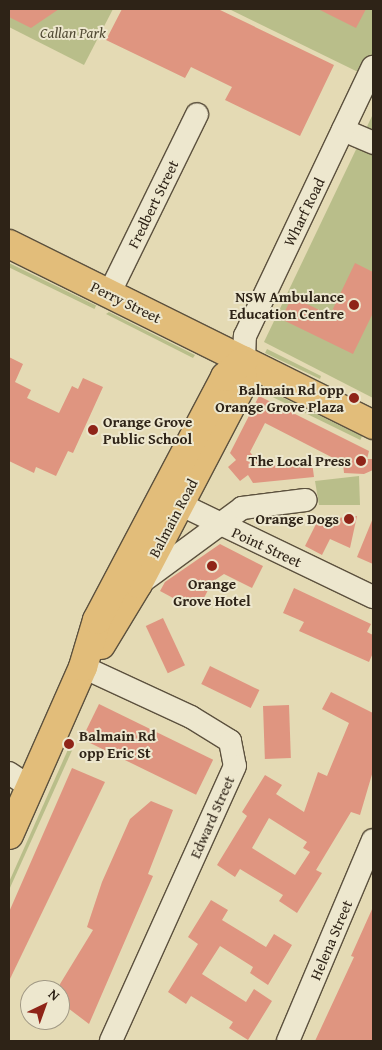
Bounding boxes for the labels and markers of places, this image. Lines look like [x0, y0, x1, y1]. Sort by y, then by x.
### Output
place label: NSW Ambulance Education Centre [229, 287, 344, 322]
marker: NSW Ambulance Education Centre [348, 299, 360, 311]
place label: Balmain Rd opp Orange Grove Plaza [215, 380, 344, 415]
marker: Balmain Rd opp Orange Grove Plaza [348, 392, 360, 404]
place label: Orange Grove Public School [103, 412, 192, 447]
marker: Orange Grove Public School [87, 424, 99, 436]
place label: The Local Press [249, 452, 351, 470]
marker: The Local Press [355, 455, 367, 467]
place label: Orange Dogs [256, 510, 339, 528]
marker: Orange Dogs [343, 513, 355, 525]
marker: Orange Grove Hotel [206, 560, 218, 572]
place label: Orange Grove Hotel [173, 574, 251, 609]
place label: Balmain Rd opp Eric St [79, 726, 156, 761]
marker: Balmain Rd opp Eric St [63, 738, 75, 750]

